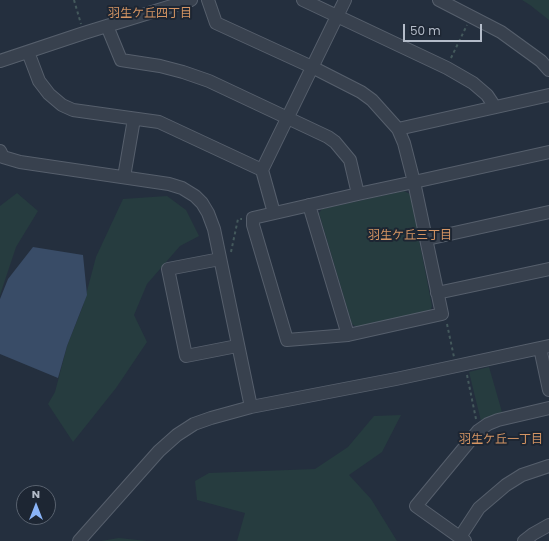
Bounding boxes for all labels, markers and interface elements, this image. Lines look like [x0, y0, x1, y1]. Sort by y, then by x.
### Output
district label: 羽生ケ丘四丁目 [108, 7, 192, 21]
scale bar [405, 16, 484, 42]
text: 50 m [410, 22, 441, 39]
district label: 羽生ケ丘三丁目 [368, 229, 452, 243]
district label: 羽生ケ丘一丁目 [459, 433, 543, 447]
north arrow [16, 485, 56, 525]
text: N [32, 486, 40, 502]

